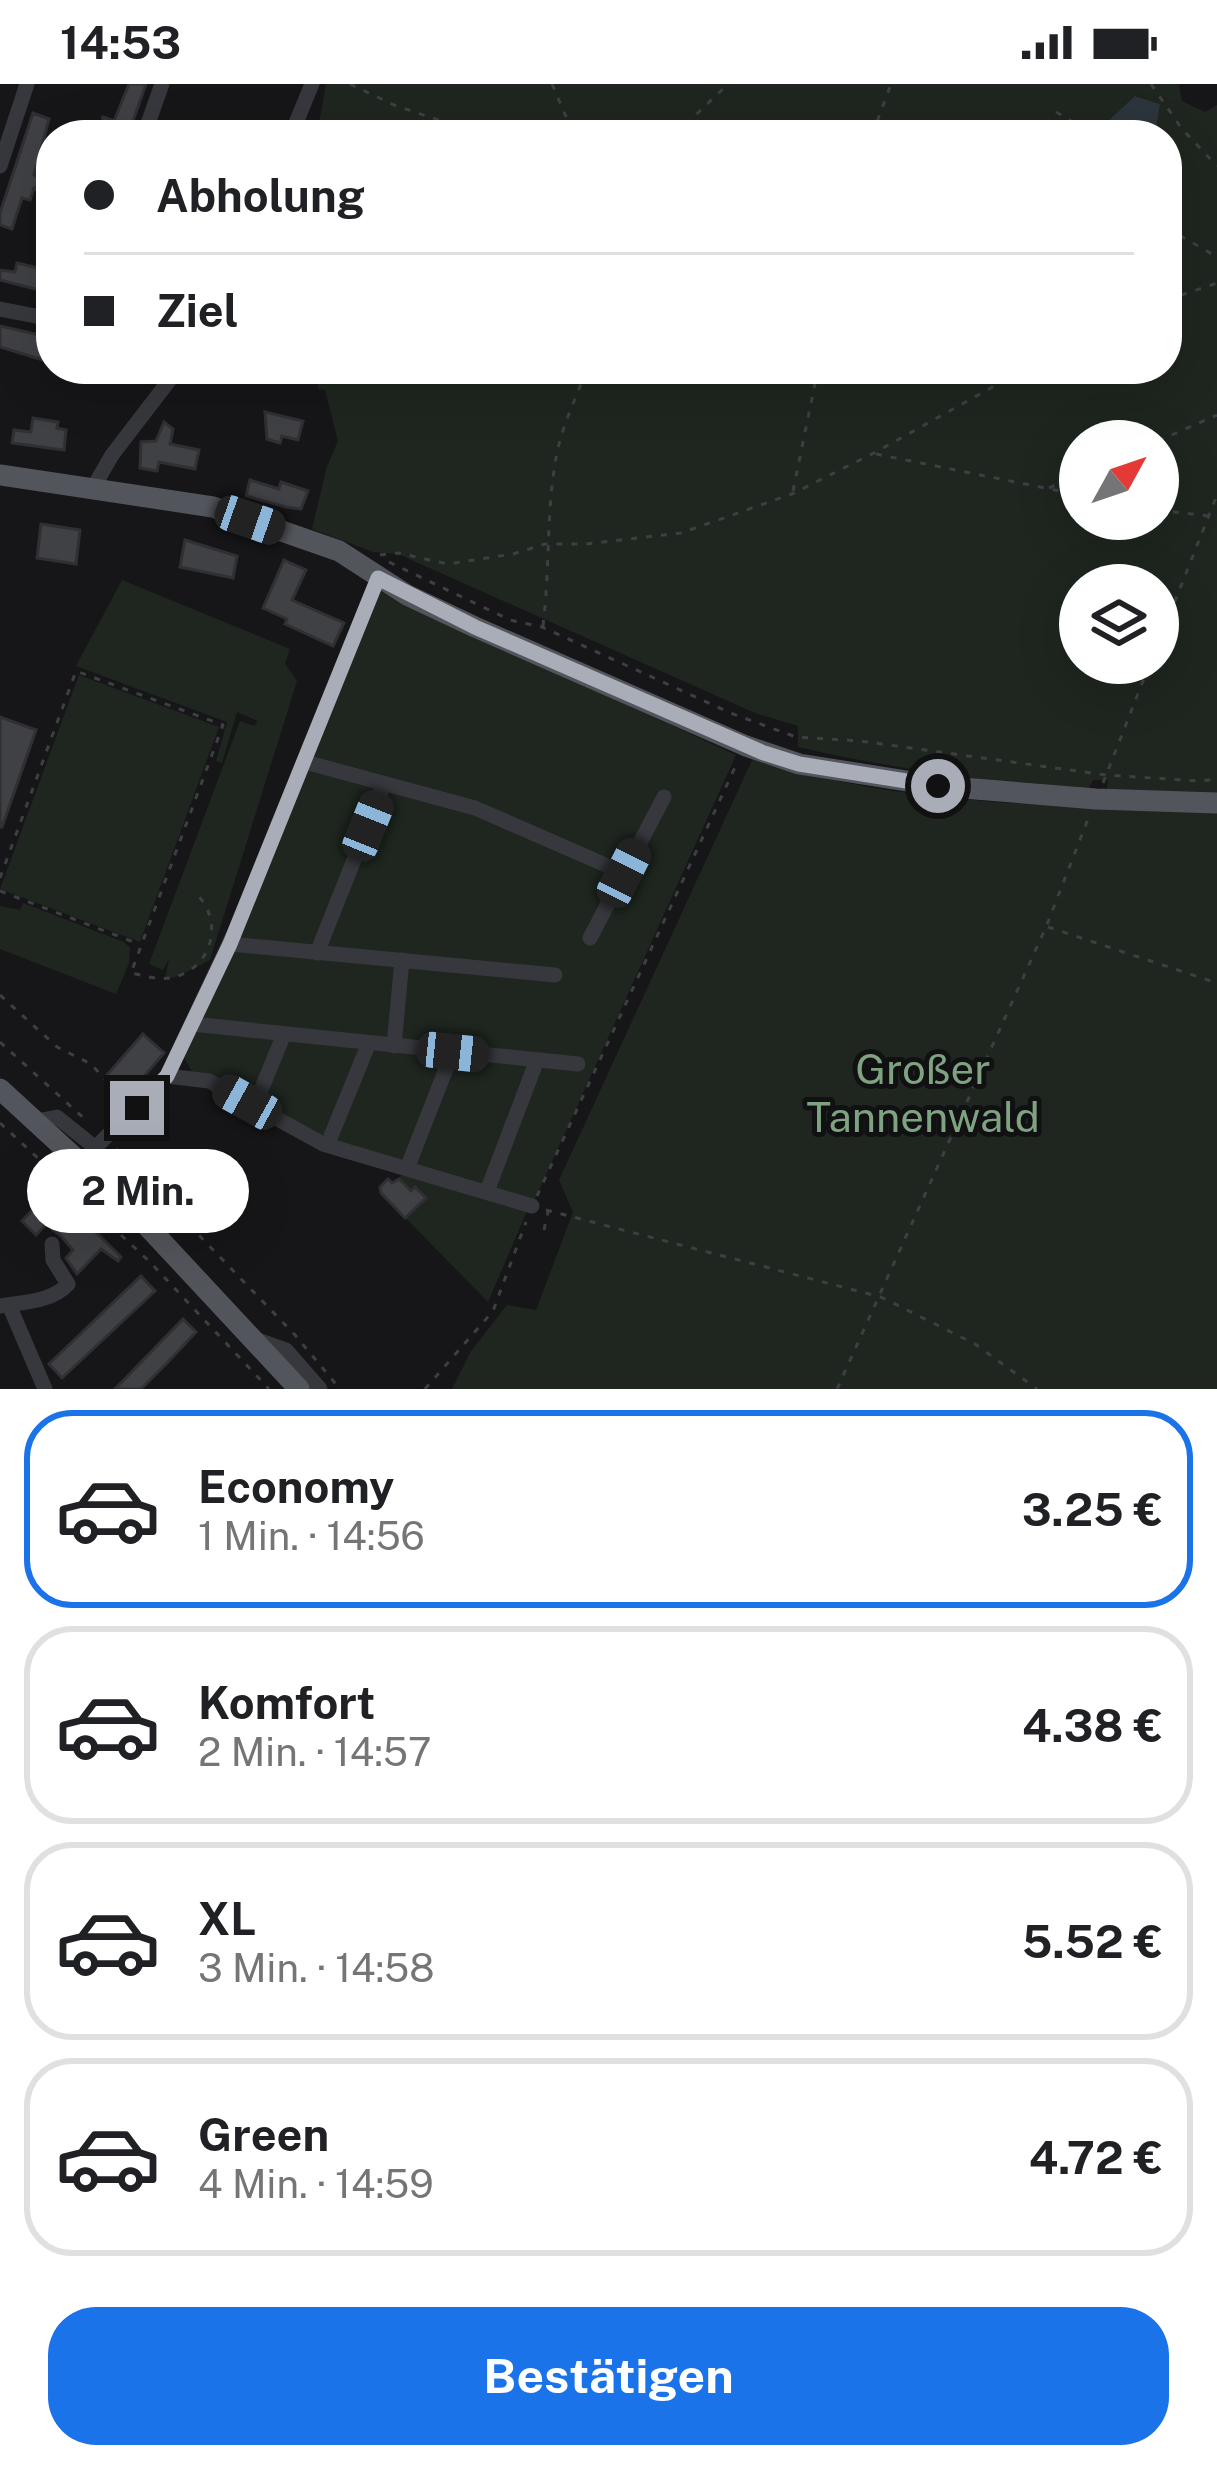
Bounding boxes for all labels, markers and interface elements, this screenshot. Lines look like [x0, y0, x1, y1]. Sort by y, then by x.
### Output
text: 14:53 [60, 16, 181, 69]
text: Abholung [156, 169, 365, 222]
text: Ziel [156, 284, 239, 337]
north arrow [1059, 420, 1179, 540]
map controls [1059, 420, 1179, 684]
car [210, 491, 290, 549]
button: layers [1059, 564, 1179, 684]
route start [911, 759, 965, 813]
car [338, 786, 398, 866]
car [592, 833, 656, 913]
car [415, 1030, 491, 1074]
park label: Großer Tannenwald [806, 1044, 1040, 1141]
car [207, 1069, 287, 1135]
route end [110, 1081, 164, 1135]
callout: 2 Min. [26, 1150, 248, 1234]
text: 2 Min. [81, 1168, 195, 1214]
icon: car [54, 1455, 162, 1563]
text: Economy [198, 1460, 394, 1513]
text: 3.25 € [1022, 1483, 1163, 1536]
text: 1 Min. · 14:56 [198, 1513, 425, 1559]
icon: car [54, 1671, 162, 1779]
text: Komfort [198, 1676, 375, 1729]
text: 4.38 € [1022, 1699, 1163, 1752]
text: 2 Min. · 14:57 [198, 1729, 431, 1775]
icon: car [54, 1887, 162, 1995]
text: XL [198, 1892, 256, 1945]
text: 5.52 € [1022, 1915, 1163, 1968]
text: 3 Min. · 14:58 [198, 1945, 435, 1991]
icon: car [54, 2103, 162, 2211]
text: Green [198, 2108, 329, 2161]
text: 4.72 € [1029, 2131, 1163, 2184]
text: 4 Min. · 14:59 [198, 2161, 434, 2207]
button: Bestätigen [48, 2307, 1169, 2445]

